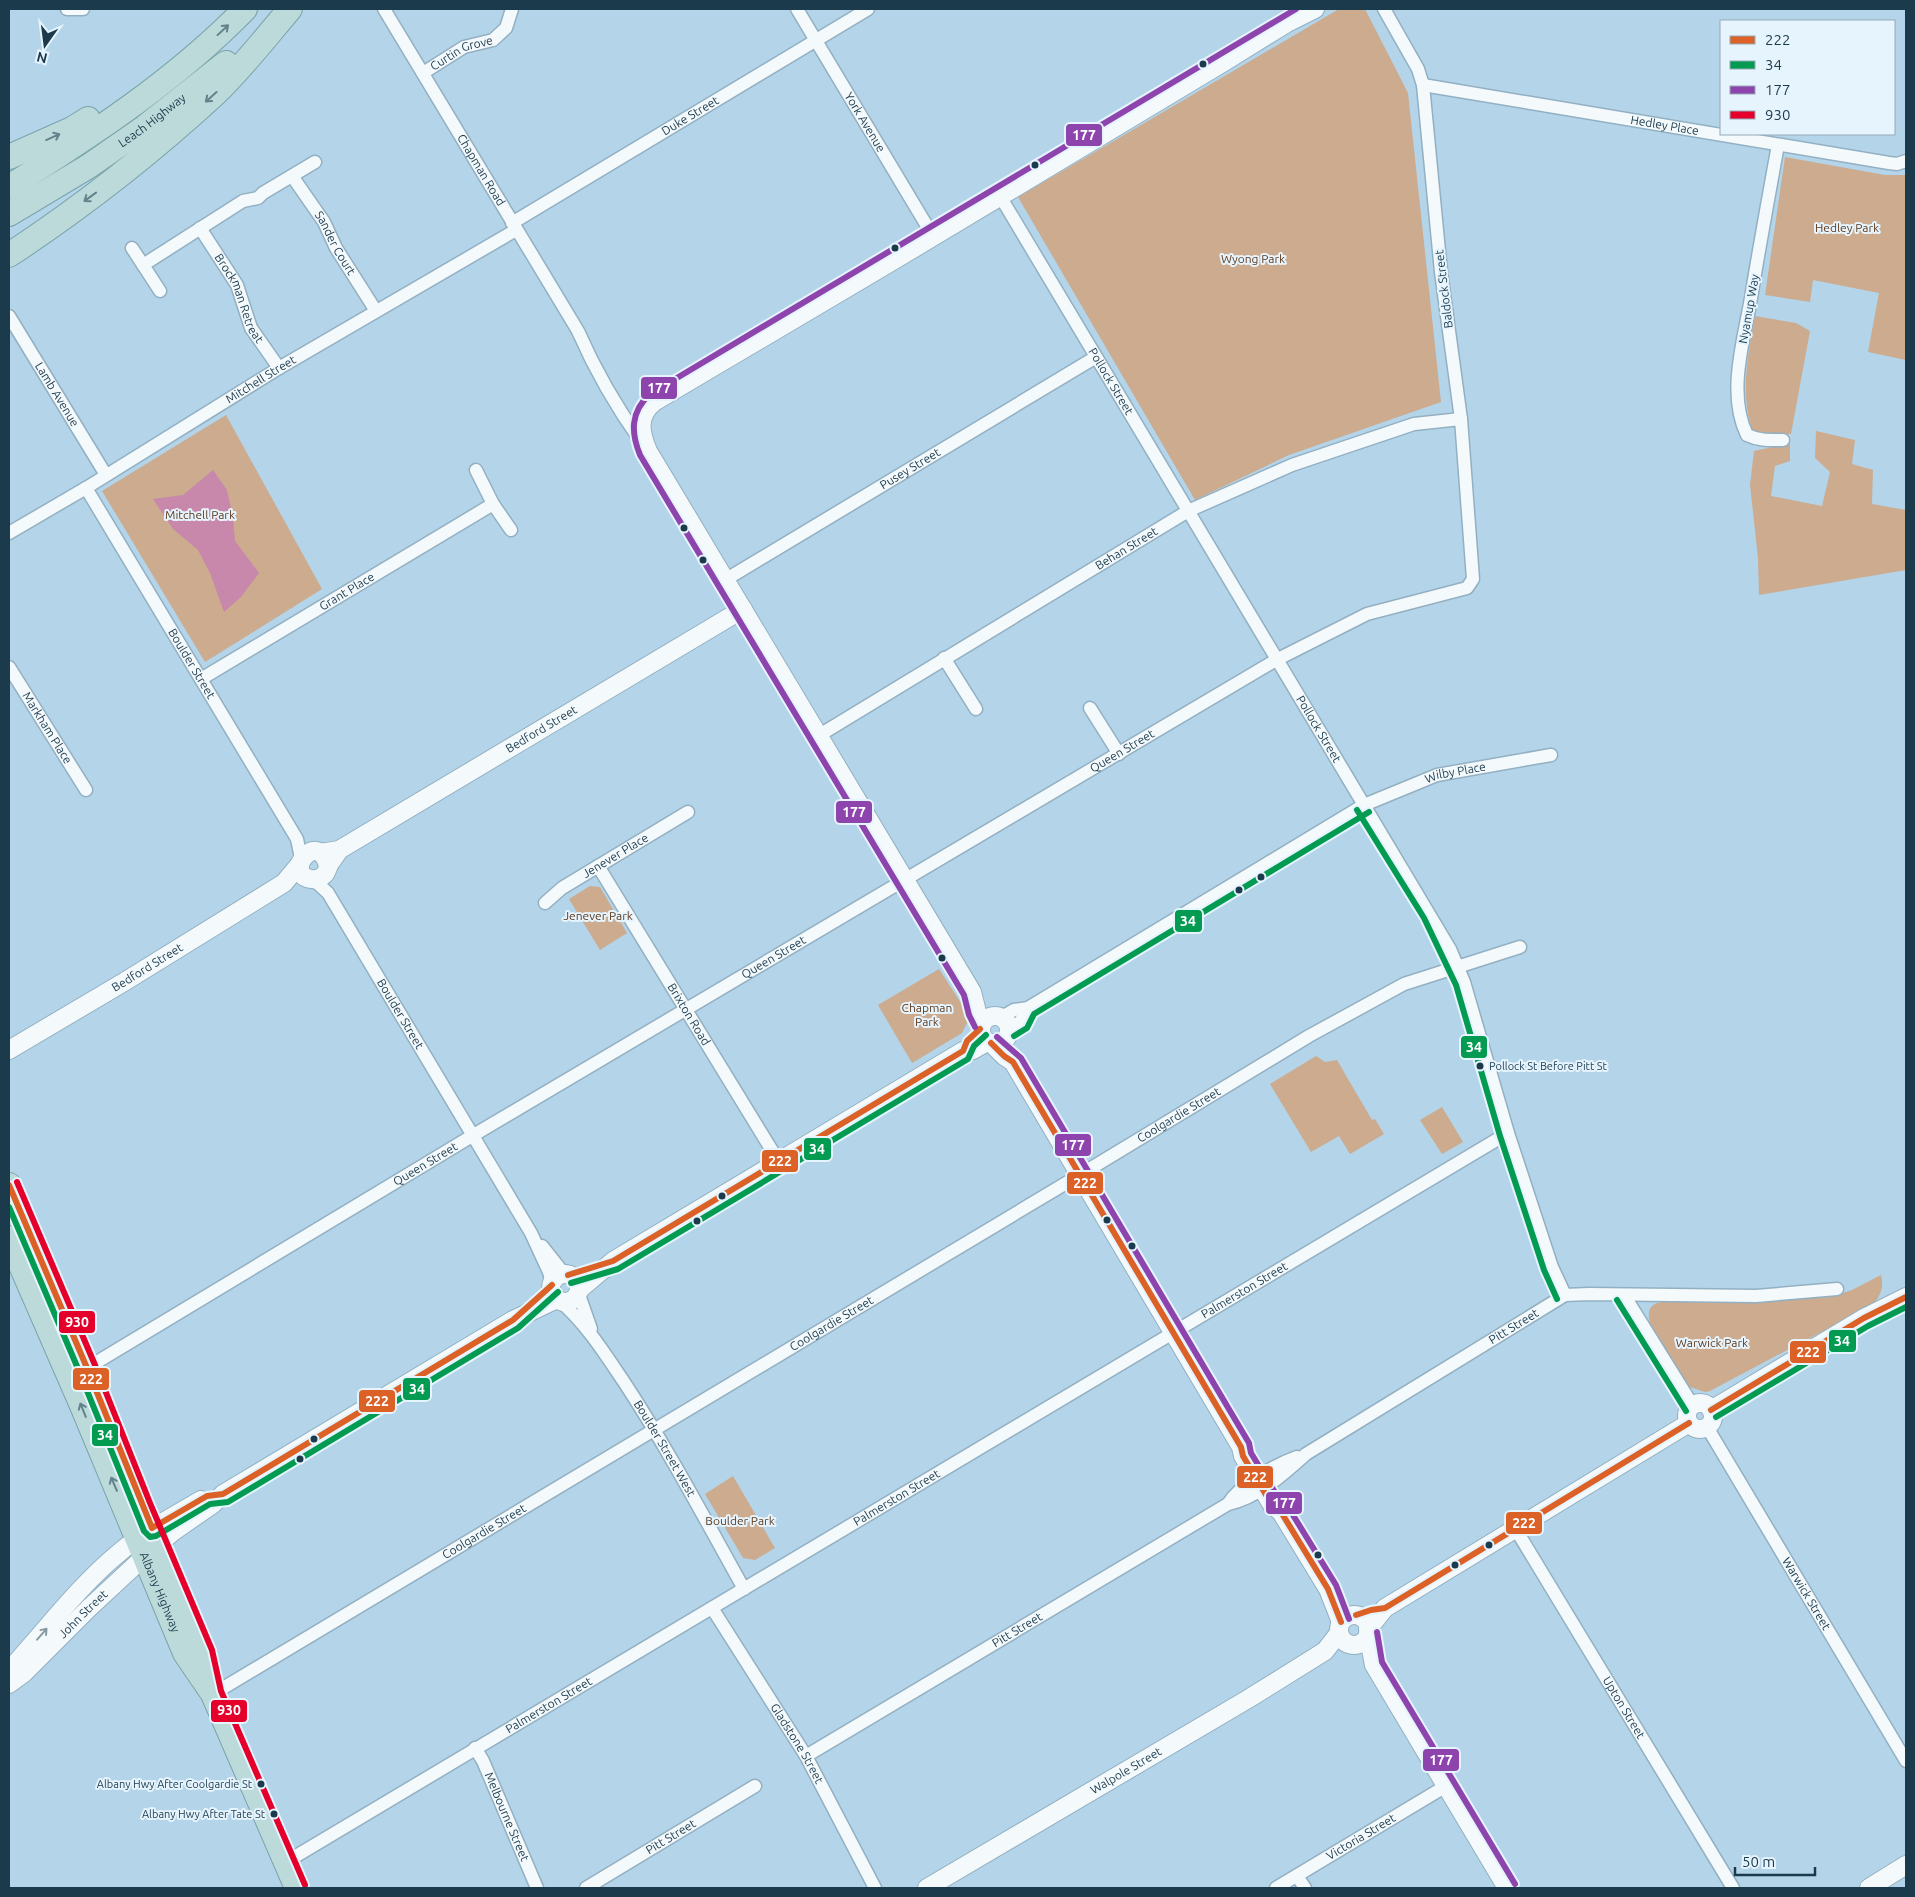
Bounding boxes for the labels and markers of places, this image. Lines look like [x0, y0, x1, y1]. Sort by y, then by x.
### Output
unlabelled marker [1198, 59, 1208, 69]
unlabelled marker [1030, 160, 1040, 170]
unlabelled marker [890, 243, 900, 253]
unlabelled marker [679, 523, 689, 533]
unlabelled marker [698, 555, 708, 565]
unlabelled marker [1256, 872, 1266, 882]
unlabelled marker [1234, 885, 1244, 895]
unlabelled marker [937, 953, 947, 963]
place label: Pollock St Before Pitt St [1489, 1060, 1607, 1072]
marker: Pollock St Before Pitt St [1475, 1061, 1485, 1071]
unlabelled marker [717, 1191, 727, 1201]
unlabelled marker [1102, 1215, 1112, 1225]
unlabelled marker [692, 1216, 702, 1226]
unlabelled marker [1127, 1241, 1137, 1251]
unlabelled marker [309, 1434, 319, 1444]
unlabelled marker [295, 1454, 305, 1464]
unlabelled marker [1484, 1540, 1494, 1550]
unlabelled marker [1313, 1550, 1323, 1560]
unlabelled marker [1450, 1560, 1460, 1570]
place label: Albany Hwy After Coolgardie St [97, 1778, 253, 1790]
marker: Albany Hwy After Coolgardie St [256, 1779, 266, 1789]
place label: Albany Hwy After Tate St [142, 1808, 266, 1820]
marker: Albany Hwy After Tate St [269, 1809, 279, 1819]

